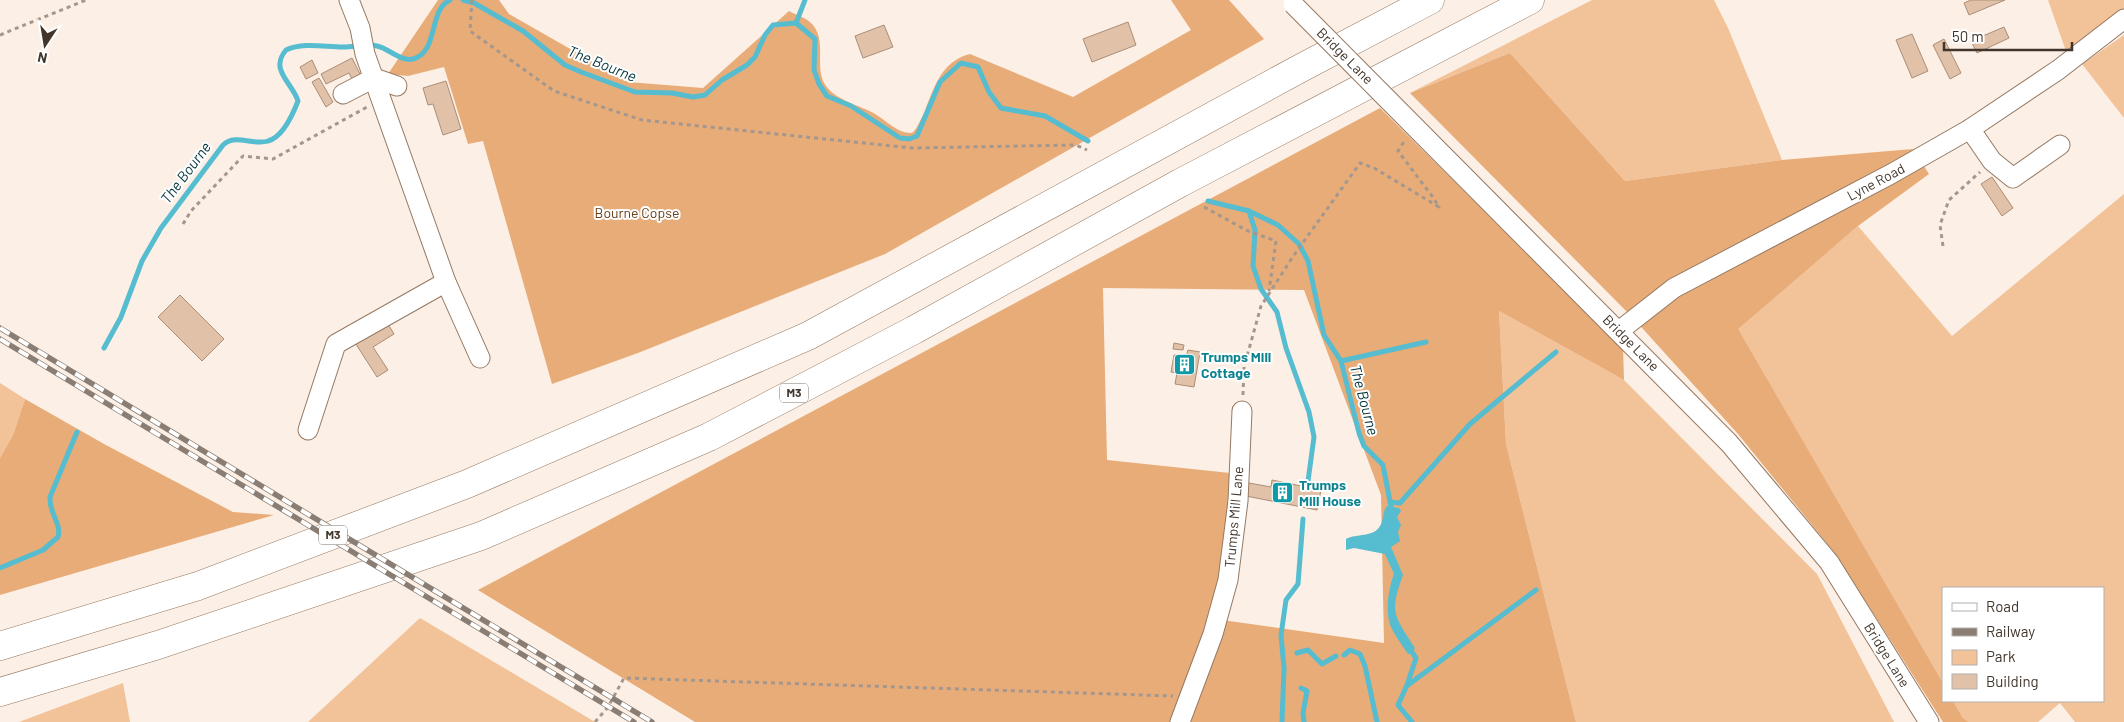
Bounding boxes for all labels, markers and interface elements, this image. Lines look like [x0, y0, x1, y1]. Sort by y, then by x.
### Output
north arrow [20, 20, 70, 70]
scale bar [1944, 20, 2072, 52]
street label: Bridge Lane [1314, 24, 1377, 87]
text: 50 m [1952, 27, 1984, 45]
water label: The Bourne [565, 41, 639, 85]
text: N [36, 49, 49, 67]
water label: The Bourne [156, 138, 214, 207]
street label: Lyne Road [1844, 159, 1908, 204]
park label: Bourne Copse [595, 204, 679, 221]
street label: Bridge Lane [1600, 311, 1663, 374]
place label: Trumps Mill Cottage [1201, 348, 1271, 381]
building icon: Trumps Mill Cottage [1173, 353, 1197, 377]
water label: The Bourne [1347, 362, 1383, 437]
road number: M3 [780, 383, 808, 402]
street label: Trumps Mill Lane [1221, 466, 1246, 568]
place label: Trumps Mill House [1299, 476, 1361, 509]
building icon: Trumps Mill House [1271, 481, 1295, 505]
road number: M3 [319, 526, 347, 544]
legend [1942, 587, 2104, 702]
text: Road [1986, 597, 2019, 615]
street label: Bridge Lane [1861, 619, 1914, 690]
text: Railway [1986, 622, 2035, 640]
text: Park [1986, 647, 2016, 665]
text: Building [1986, 672, 2039, 690]

